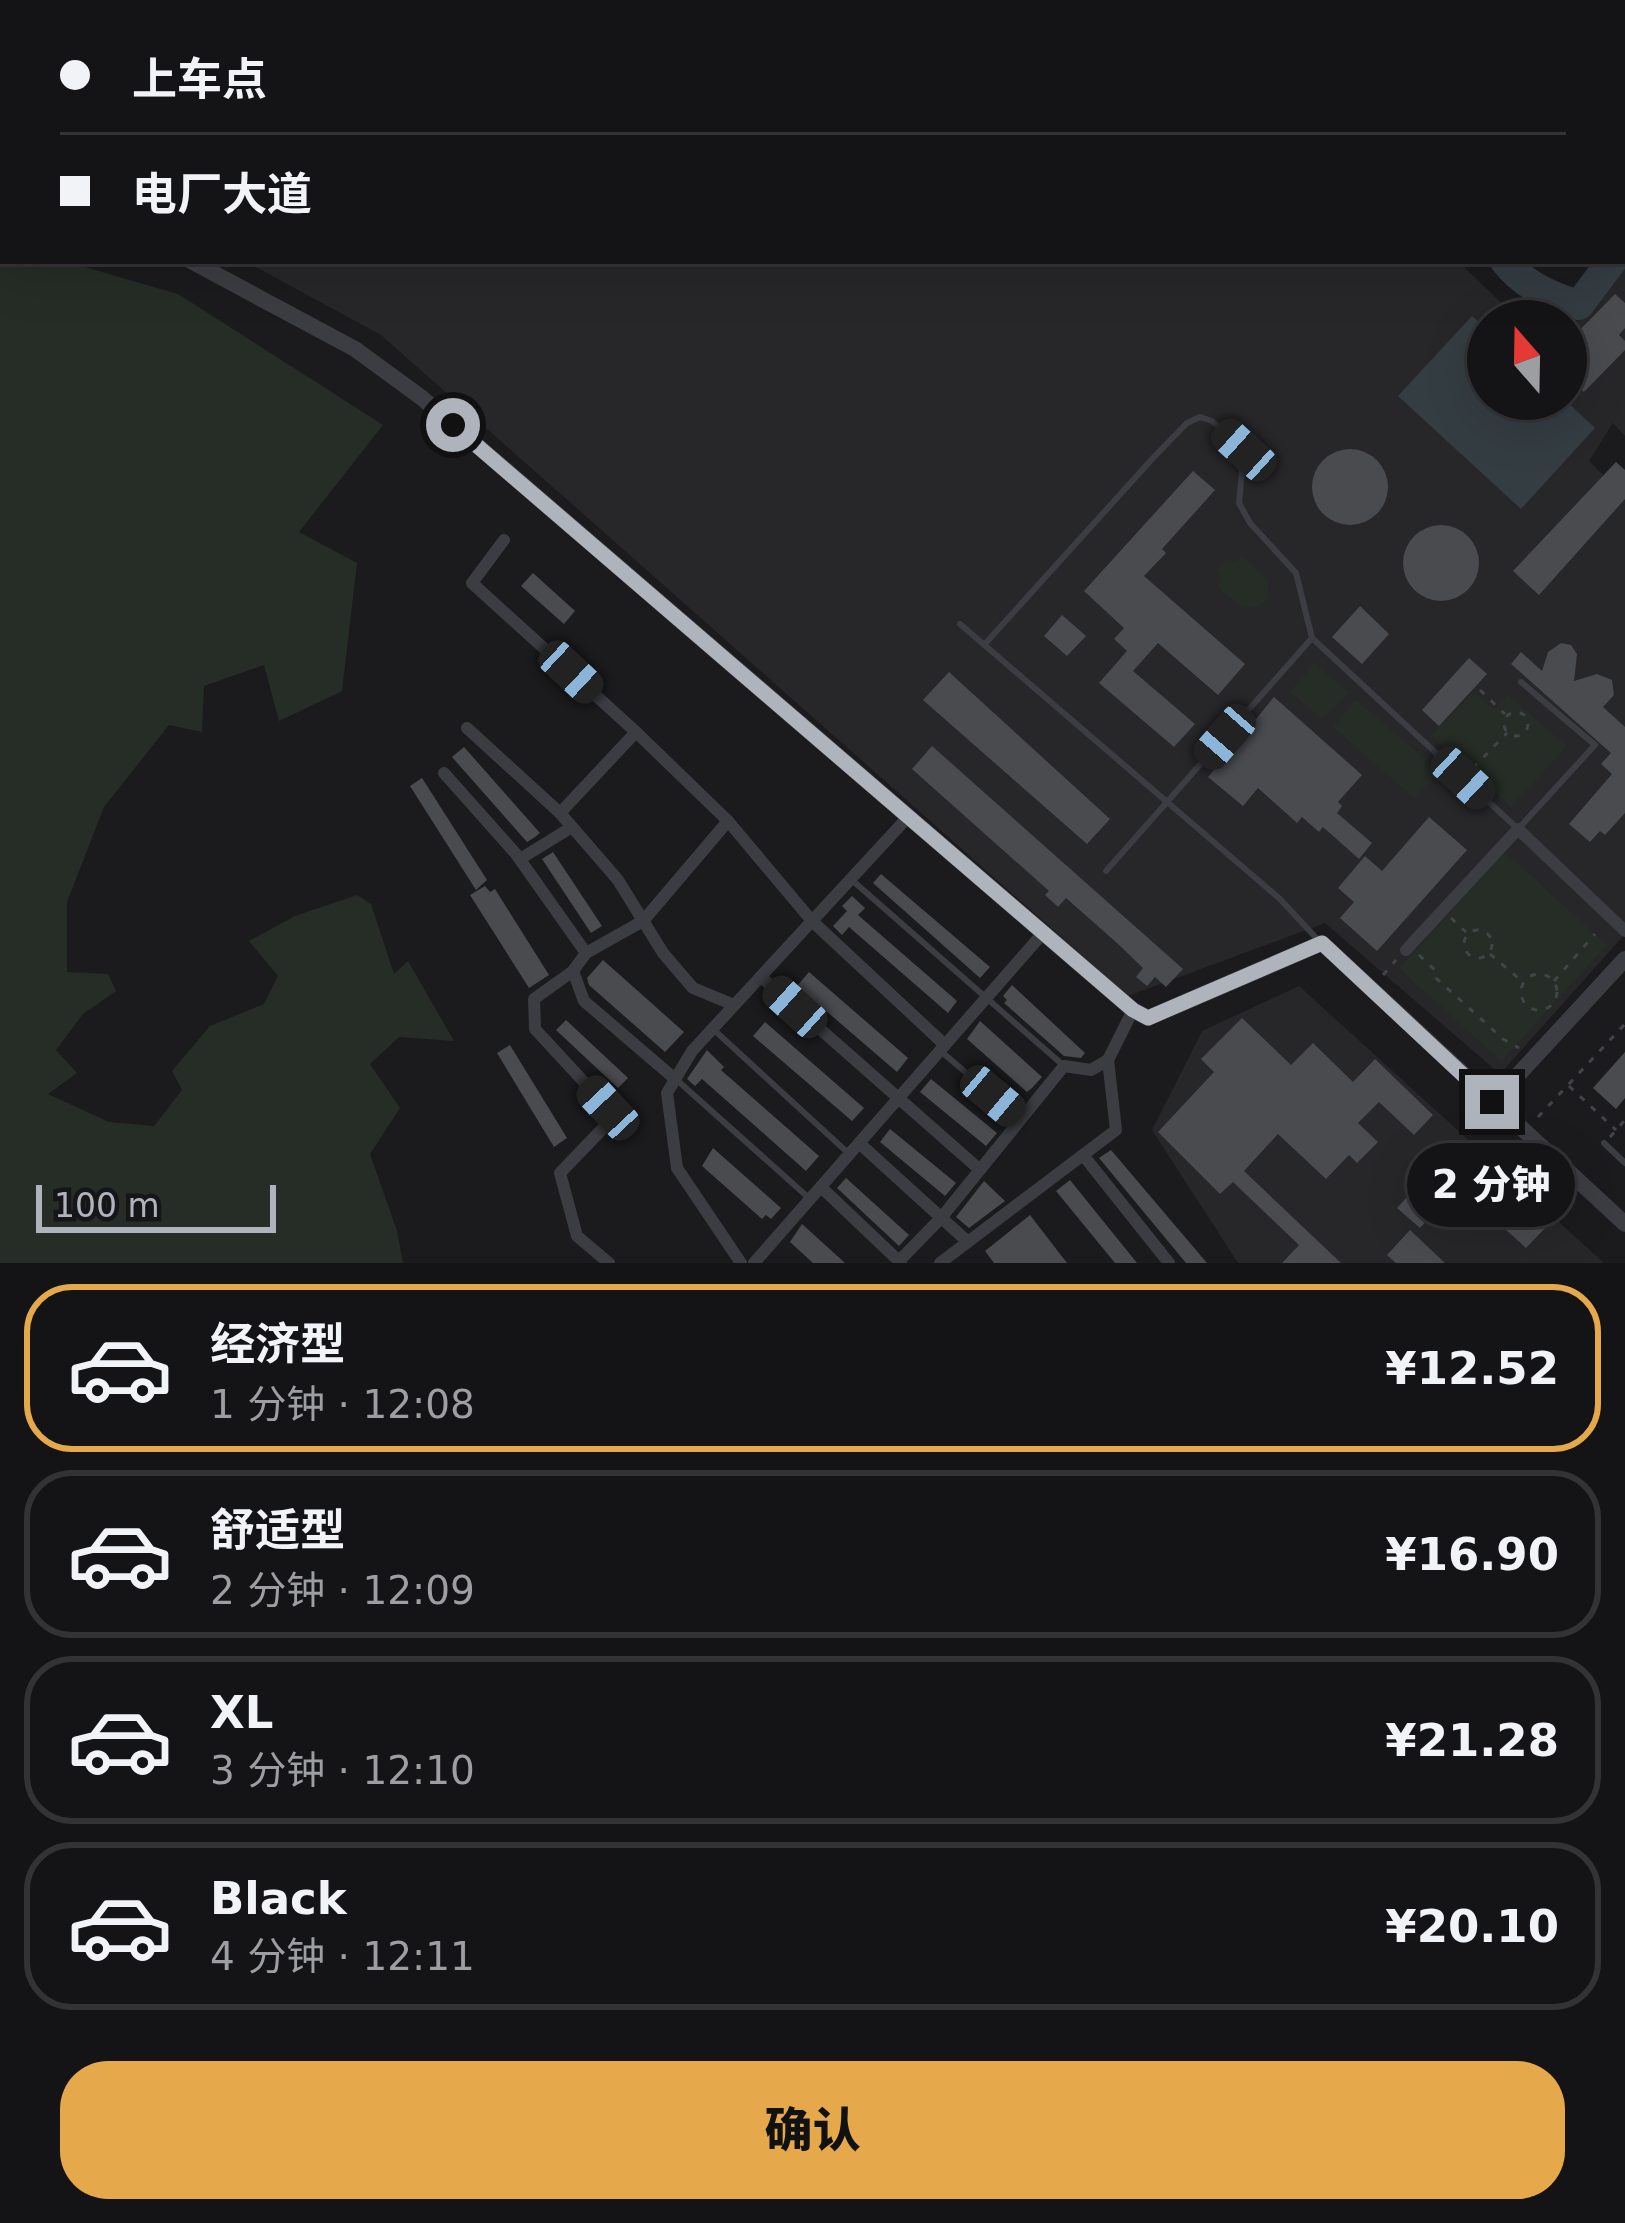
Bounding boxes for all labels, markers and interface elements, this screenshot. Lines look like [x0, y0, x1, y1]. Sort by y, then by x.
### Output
text: 上车点 [132, 53, 267, 106]
text: 电厂大道 [132, 168, 312, 221]
north arrow [1467, 300, 1587, 420]
map controls [1467, 300, 1587, 420]
route start [426, 398, 480, 452]
car [1205, 413, 1283, 487]
car [532, 634, 610, 710]
car [1188, 698, 1262, 776]
car [1424, 740, 1502, 816]
car [756, 970, 834, 1044]
car [954, 1059, 1032, 1133]
car [570, 1069, 646, 1147]
route end [1465, 1075, 1519, 1129]
callout: 2 分钟 [1408, 1144, 1576, 1228]
text: 2 分钟 [1432, 1162, 1550, 1207]
scale bar [36, 1179, 276, 1232]
text: 100 m [54, 1186, 160, 1225]
icon: car [66, 1314, 174, 1422]
text: 经济型 [210, 1318, 345, 1371]
text: ¥12.52 [1385, 1342, 1559, 1395]
text: 1 分钟 · 12:08 [210, 1382, 475, 1427]
icon: car [66, 1500, 174, 1608]
text: 舒适型 [210, 1504, 345, 1557]
text: ¥16.90 [1385, 1528, 1559, 1581]
text: 2 分钟 · 12:09 [210, 1568, 475, 1613]
icon: car [66, 1686, 174, 1794]
text: XL [210, 1686, 273, 1739]
text: ¥21.28 [1385, 1714, 1559, 1767]
text: 3 分钟 · 12:10 [210, 1748, 475, 1793]
icon: car [66, 1872, 174, 1980]
text: Black [210, 1872, 347, 1925]
text: ¥20.10 [1385, 1900, 1559, 1953]
text: 4 分钟 · 12:11 [210, 1934, 475, 1979]
button: 确认 [60, 2061, 1565, 2199]

